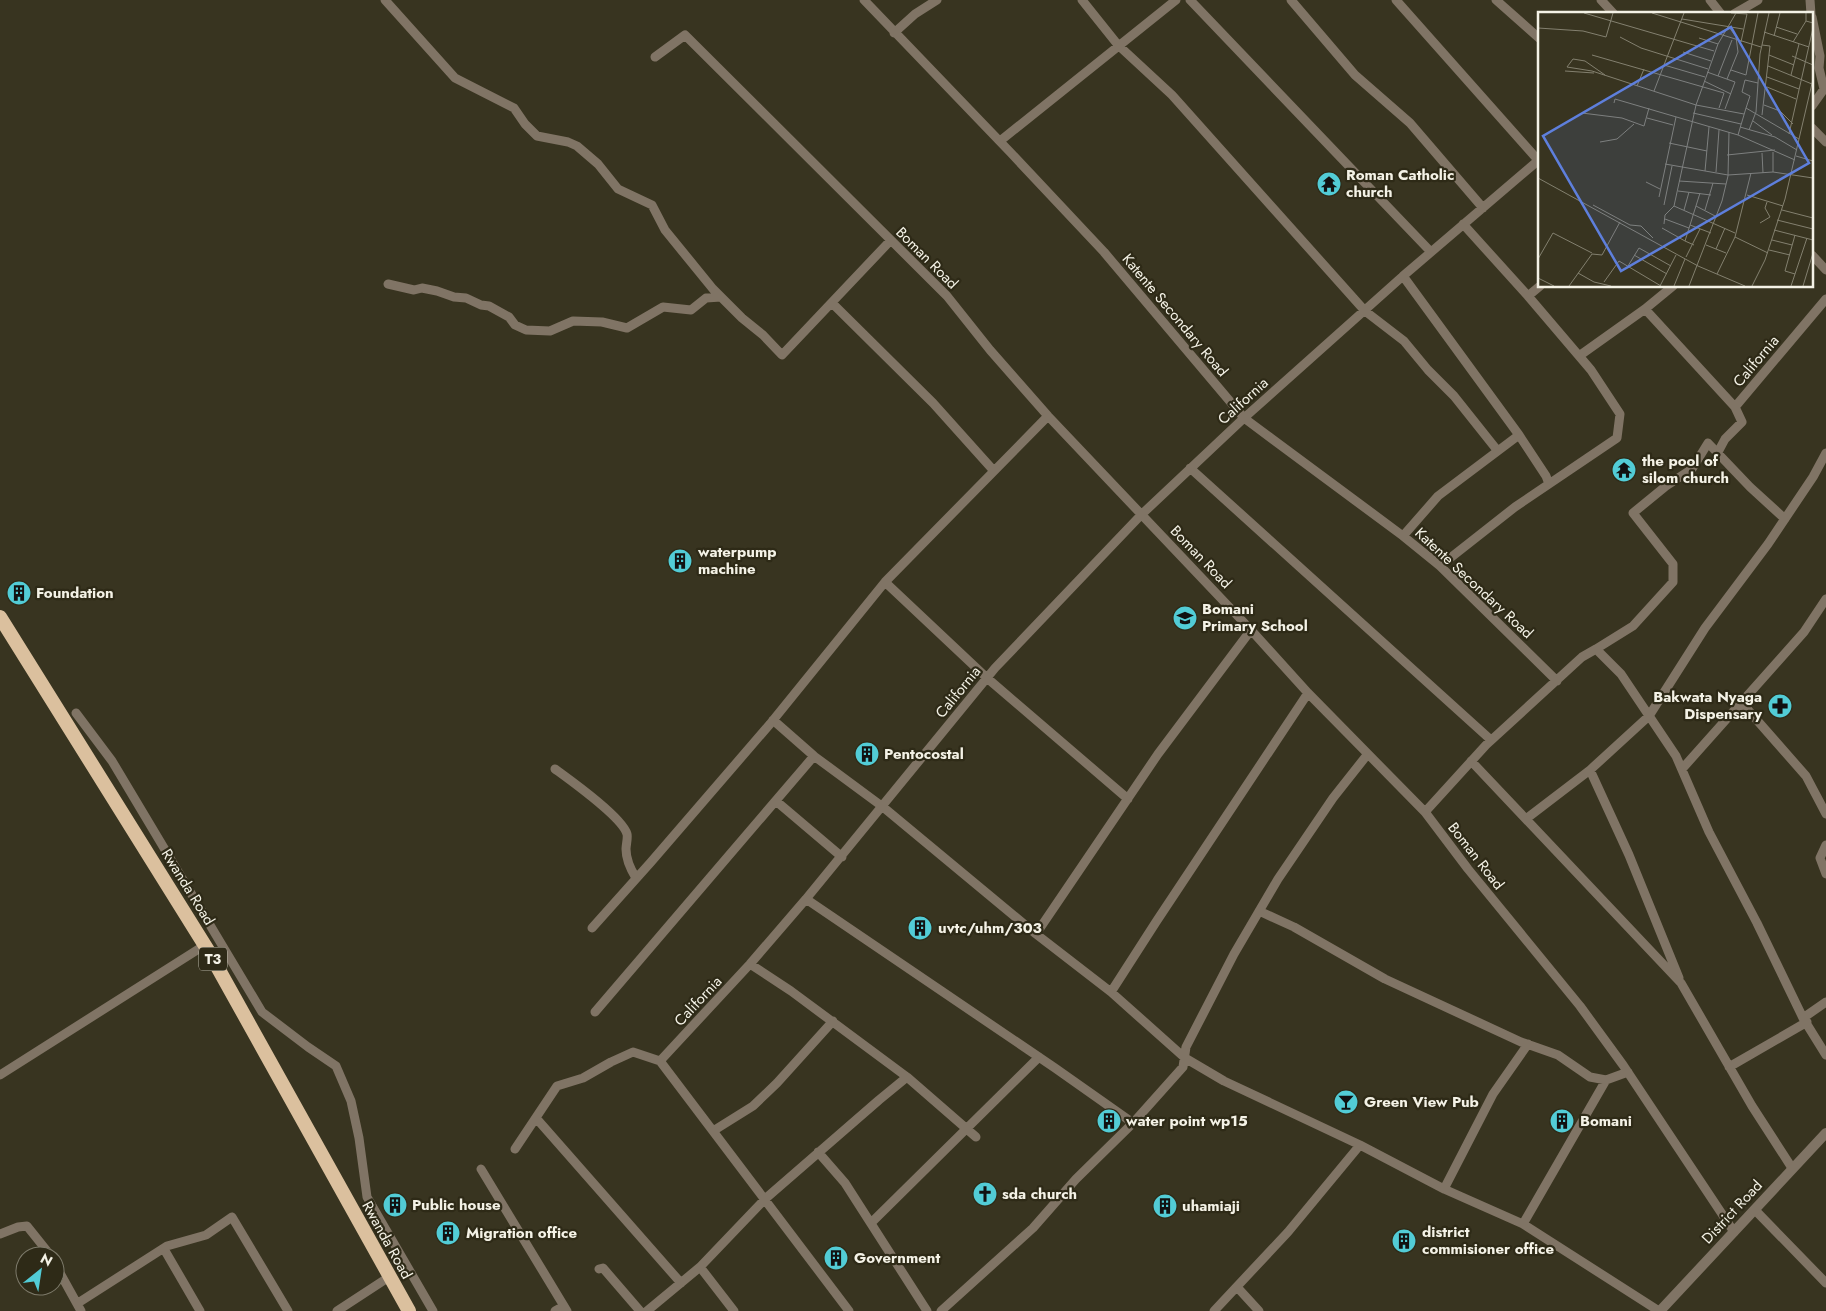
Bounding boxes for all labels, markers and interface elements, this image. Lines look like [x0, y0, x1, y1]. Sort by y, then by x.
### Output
inset map [1538, 12, 1814, 288]
place label: Roman Catholic church [1346, 164, 1454, 203]
temple icon: Roman Catholic church [1316, 171, 1342, 197]
street label: Boman Road [891, 222, 963, 294]
street label: Katente Secondary Road [1117, 249, 1233, 381]
street label: California [1728, 330, 1784, 392]
street label: California [1213, 372, 1273, 430]
place label: the pool of silom church [1642, 450, 1729, 489]
temple icon: the pool of silom church [1611, 457, 1637, 483]
street label: Boman Road [1165, 521, 1237, 593]
street label: Katente Secondary Road [1410, 522, 1538, 644]
place label: waterpump machine [697, 541, 776, 580]
building icon: waterpump machine [667, 548, 693, 574]
building icon: Foundation [6, 580, 32, 606]
place label: Foundation [36, 582, 114, 604]
place label: Bomani Primary School [1202, 598, 1308, 637]
school or university icon: Bomani Primary School [1172, 605, 1198, 631]
street label: California [930, 661, 986, 723]
place label: Bakwata Nyaga Dispensary [1653, 686, 1762, 725]
pharmacy icon: Bakwata Nyaga Dispensary [1767, 693, 1793, 719]
building icon: Pentocostal [854, 741, 880, 767]
place label: Pentocostal [884, 743, 964, 765]
street label: Boman Road [1443, 818, 1509, 894]
street label: Rwanda Road [156, 845, 220, 929]
building icon: uvtc/uhm/303 [907, 915, 933, 941]
place label: uvtc/uhm/303 [938, 917, 1042, 939]
road number: T3 [199, 948, 227, 971]
street label: California [669, 971, 727, 1031]
bar icon: Green View Pub [1333, 1089, 1359, 1115]
place label: Green View Pub [1364, 1091, 1479, 1113]
building icon: water point wp15 [1096, 1108, 1122, 1134]
building icon: Bomani [1549, 1108, 1575, 1134]
place label: water point wp15 [1125, 1110, 1248, 1132]
place label: Bomani [1580, 1110, 1632, 1132]
street label: District Road [1697, 1175, 1767, 1249]
church icon: sda church [972, 1181, 998, 1207]
place label: sda church [1002, 1183, 1077, 1205]
building icon: Public house [382, 1192, 408, 1218]
building icon: uhamiaji [1152, 1193, 1178, 1219]
place label: Public house [412, 1194, 501, 1216]
place label: uhamiaji [1182, 1195, 1240, 1217]
street label: Rwanda Road [356, 1197, 418, 1283]
building icon: Migration office [435, 1220, 461, 1246]
place label: district commisioner office [1422, 1221, 1554, 1260]
place label: Migration office [466, 1222, 578, 1244]
building icon: district commisioner office [1391, 1228, 1417, 1254]
building icon: Government [823, 1245, 849, 1271]
north arrow [15, 1246, 65, 1296]
place label: Government [854, 1247, 940, 1269]
text: N [37, 1248, 56, 1271]

